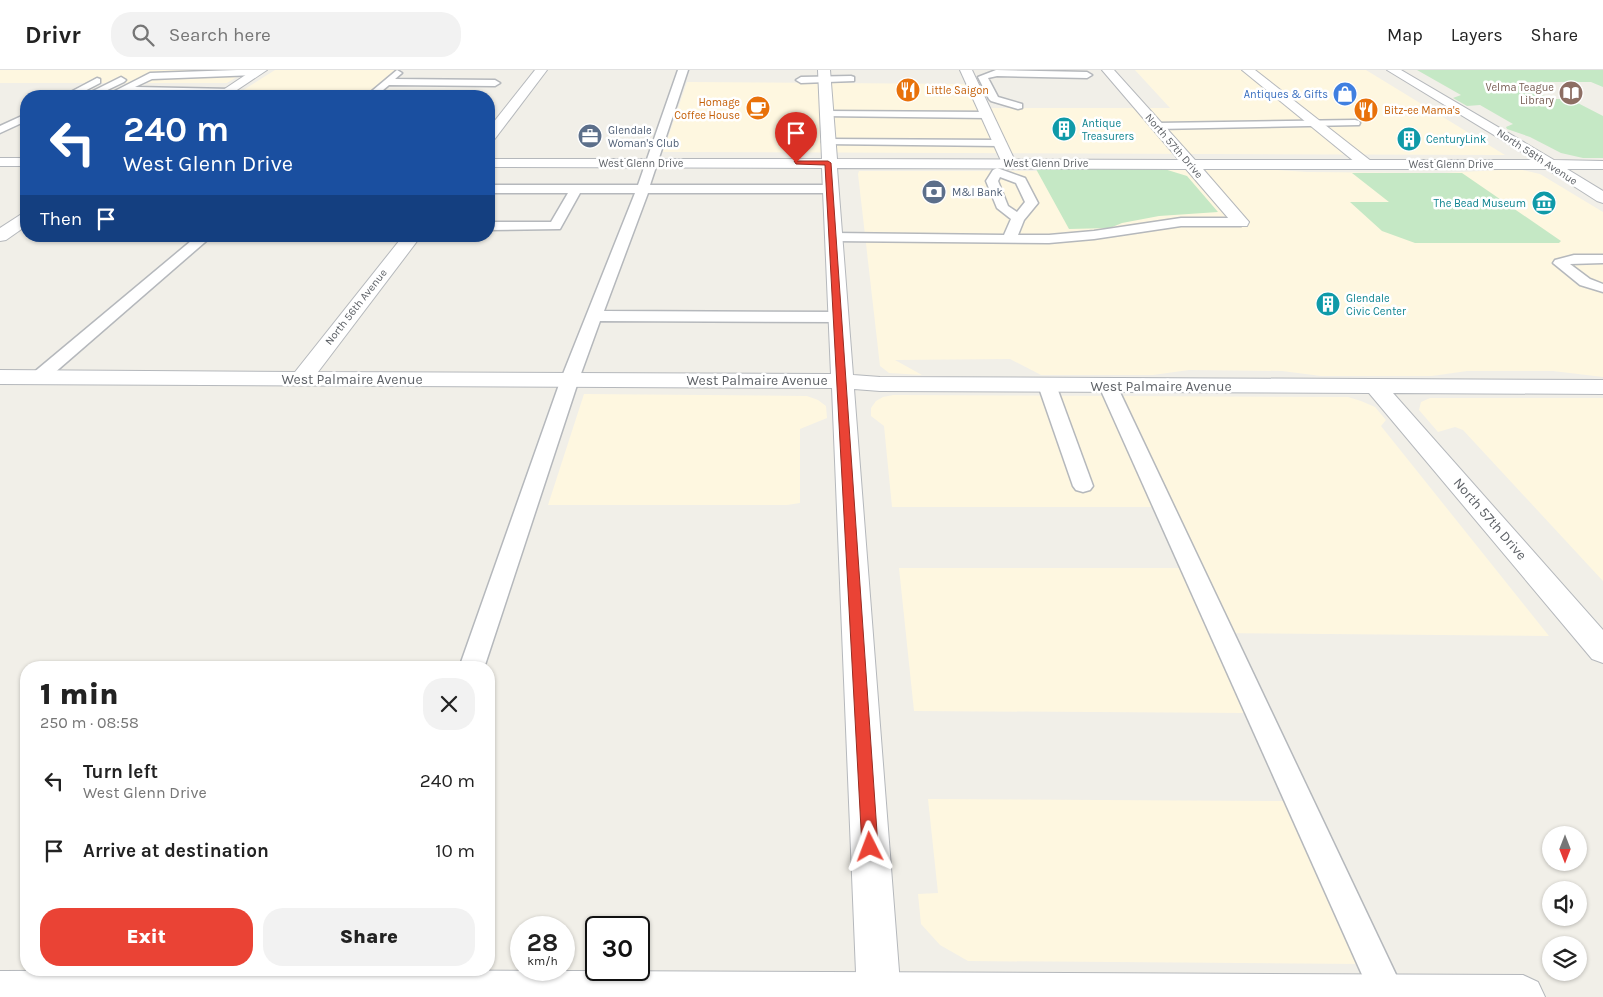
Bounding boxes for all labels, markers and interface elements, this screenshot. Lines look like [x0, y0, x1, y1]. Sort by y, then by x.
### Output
search box [111, 12, 461, 57]
text: Drivr [25, 21, 81, 49]
icon: search [129, 21, 157, 49]
text: Search here [169, 24, 271, 46]
text: Map [1387, 24, 1423, 46]
text: Layers [1451, 24, 1503, 46]
text: Share [1531, 24, 1578, 46]
restaurant icon: Little Saigon [895, 77, 921, 103]
library icon: Velma Teague Library [1558, 80, 1584, 106]
shop icon: Antiques & Gifts [1332, 81, 1358, 107]
place label: Velma Teague Library [1486, 81, 1554, 107]
place label: Little Saigon [926, 84, 989, 97]
place label: Antiques & Gifts [1244, 88, 1328, 101]
cafe icon: Homage Coffee House [745, 95, 771, 121]
place label: Homage Coffee House [674, 96, 740, 122]
restaurant icon: Bitz-ee Mama's [1353, 97, 1379, 123]
place label: Bitz-ee Mama's [1384, 104, 1460, 117]
text: 240 m [123, 109, 229, 150]
icon: left [40, 110, 105, 175]
street label: North 57th Drive [1142, 111, 1206, 181]
pin [775, 112, 817, 163]
building icon: Antique Treasurers [1051, 116, 1077, 142]
place label: Antique Treasurers [1082, 117, 1134, 143]
icon: arrive [782, 119, 810, 147]
office icon: Glendale Woman's Club [577, 123, 603, 149]
place label: Glendale Woman's Club [608, 124, 679, 150]
building icon: CenturyLink [1396, 126, 1422, 152]
street label: North 58th Avenue [1494, 126, 1580, 188]
place label: CenturyLink [1426, 133, 1486, 146]
text: West Glenn Drive [123, 151, 293, 177]
street label: West Glenn Drive [598, 157, 684, 170]
street label: West Glenn Drive [1003, 157, 1089, 170]
street label: West Glenn Drive [1408, 158, 1494, 171]
bank icon: M&I Bank [921, 179, 947, 205]
place label: M&I Bank [952, 186, 1003, 199]
museum icon: The Bead Museum [1531, 190, 1557, 216]
place label: The Bead Museum [1434, 197, 1526, 210]
icon: arrive [92, 205, 120, 233]
text: Then [40, 208, 82, 230]
street label: North 56th Avenue [322, 266, 390, 348]
building icon: Glendale Civic Center [1315, 291, 1341, 317]
place label: Glendale Civic Center [1346, 292, 1406, 318]
street label: West Palmaire Avenue [281, 371, 423, 388]
street label: West Palmaire Avenue [686, 372, 828, 389]
street label: West Palmaire Avenue [1090, 378, 1232, 395]
street label: North 57th Drive [1450, 474, 1530, 564]
text: 1 min [40, 676, 119, 712]
button: close [423, 678, 475, 730]
text: 250 m · 08:58 [40, 713, 139, 732]
text: Turn left [83, 761, 158, 783]
icon: left [40, 767, 68, 795]
text: 240 m [420, 770, 475, 792]
text: West Glenn Drive [83, 783, 207, 802]
position arrow [843, 820, 895, 872]
north arrow [1542, 826, 1588, 871]
map controls [1542, 826, 1587, 981]
icon: arrive [40, 837, 68, 865]
text: Arrive at destination [83, 840, 269, 862]
text: 10 m [435, 840, 475, 862]
button: sound [1542, 881, 1587, 926]
button: Exit [40, 908, 253, 966]
button: Share [263, 908, 475, 966]
speed limit sign: 30 [585, 916, 650, 981]
text: 28 [527, 928, 558, 957]
button: layers [1542, 936, 1587, 981]
text: km/h [527, 954, 558, 968]

